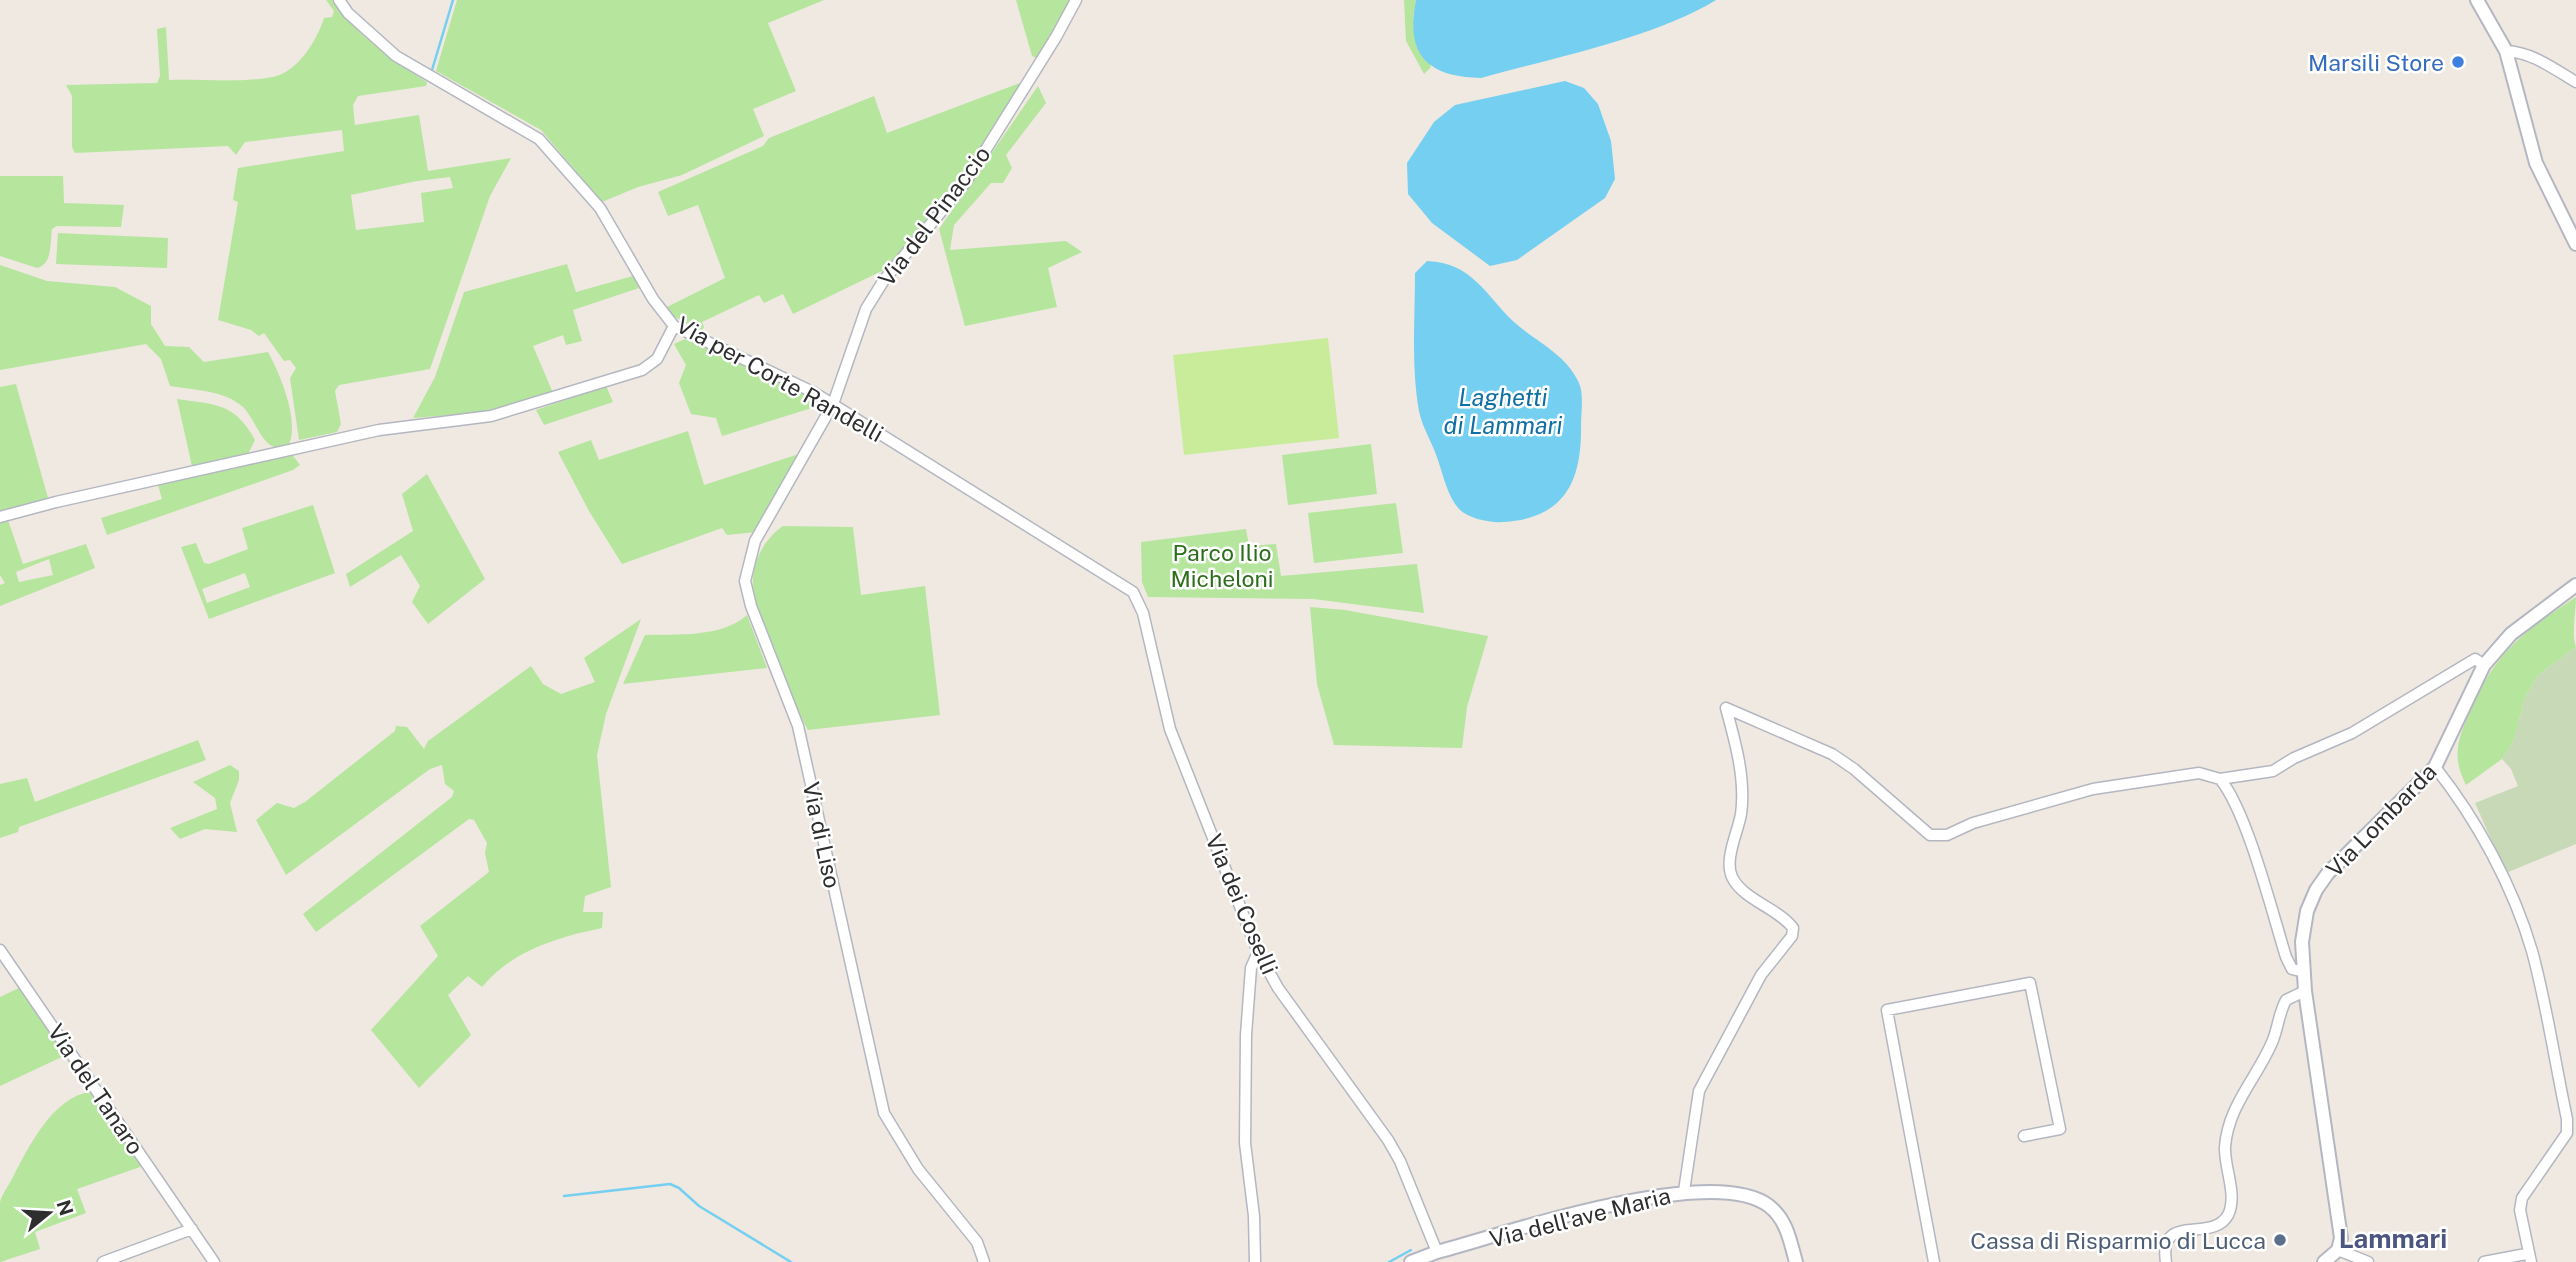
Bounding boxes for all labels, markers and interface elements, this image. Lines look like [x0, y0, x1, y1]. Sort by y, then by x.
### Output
place label: Marsili Store [2308, 49, 2444, 76]
marker: Marsili Store [2450, 54, 2466, 70]
street label: Via del Pinaccio [873, 141, 995, 291]
street label: Via per Corte Randelli [672, 311, 888, 447]
water label: Laghetti di Lammari [1444, 383, 1563, 439]
park label: Parco Ilio Micheloni [1170, 539, 1274, 592]
street label: Via Lombarda [2320, 758, 2442, 882]
street label: Via di Liso [798, 779, 846, 891]
street label: Via dei Coselli [1200, 830, 1284, 978]
street label: Via del Tanaro [43, 1019, 149, 1159]
north arrow [14, 1178, 84, 1248]
street label: Via dell'ave Maria [1487, 1181, 1673, 1253]
text: N [52, 1197, 78, 1218]
district label: Lammari [2339, 1223, 2447, 1254]
place label: Cassa di Risparmio di Lucca [1970, 1227, 2266, 1254]
marker: Cassa di Risparmio di Lucca [2272, 1232, 2288, 1248]

